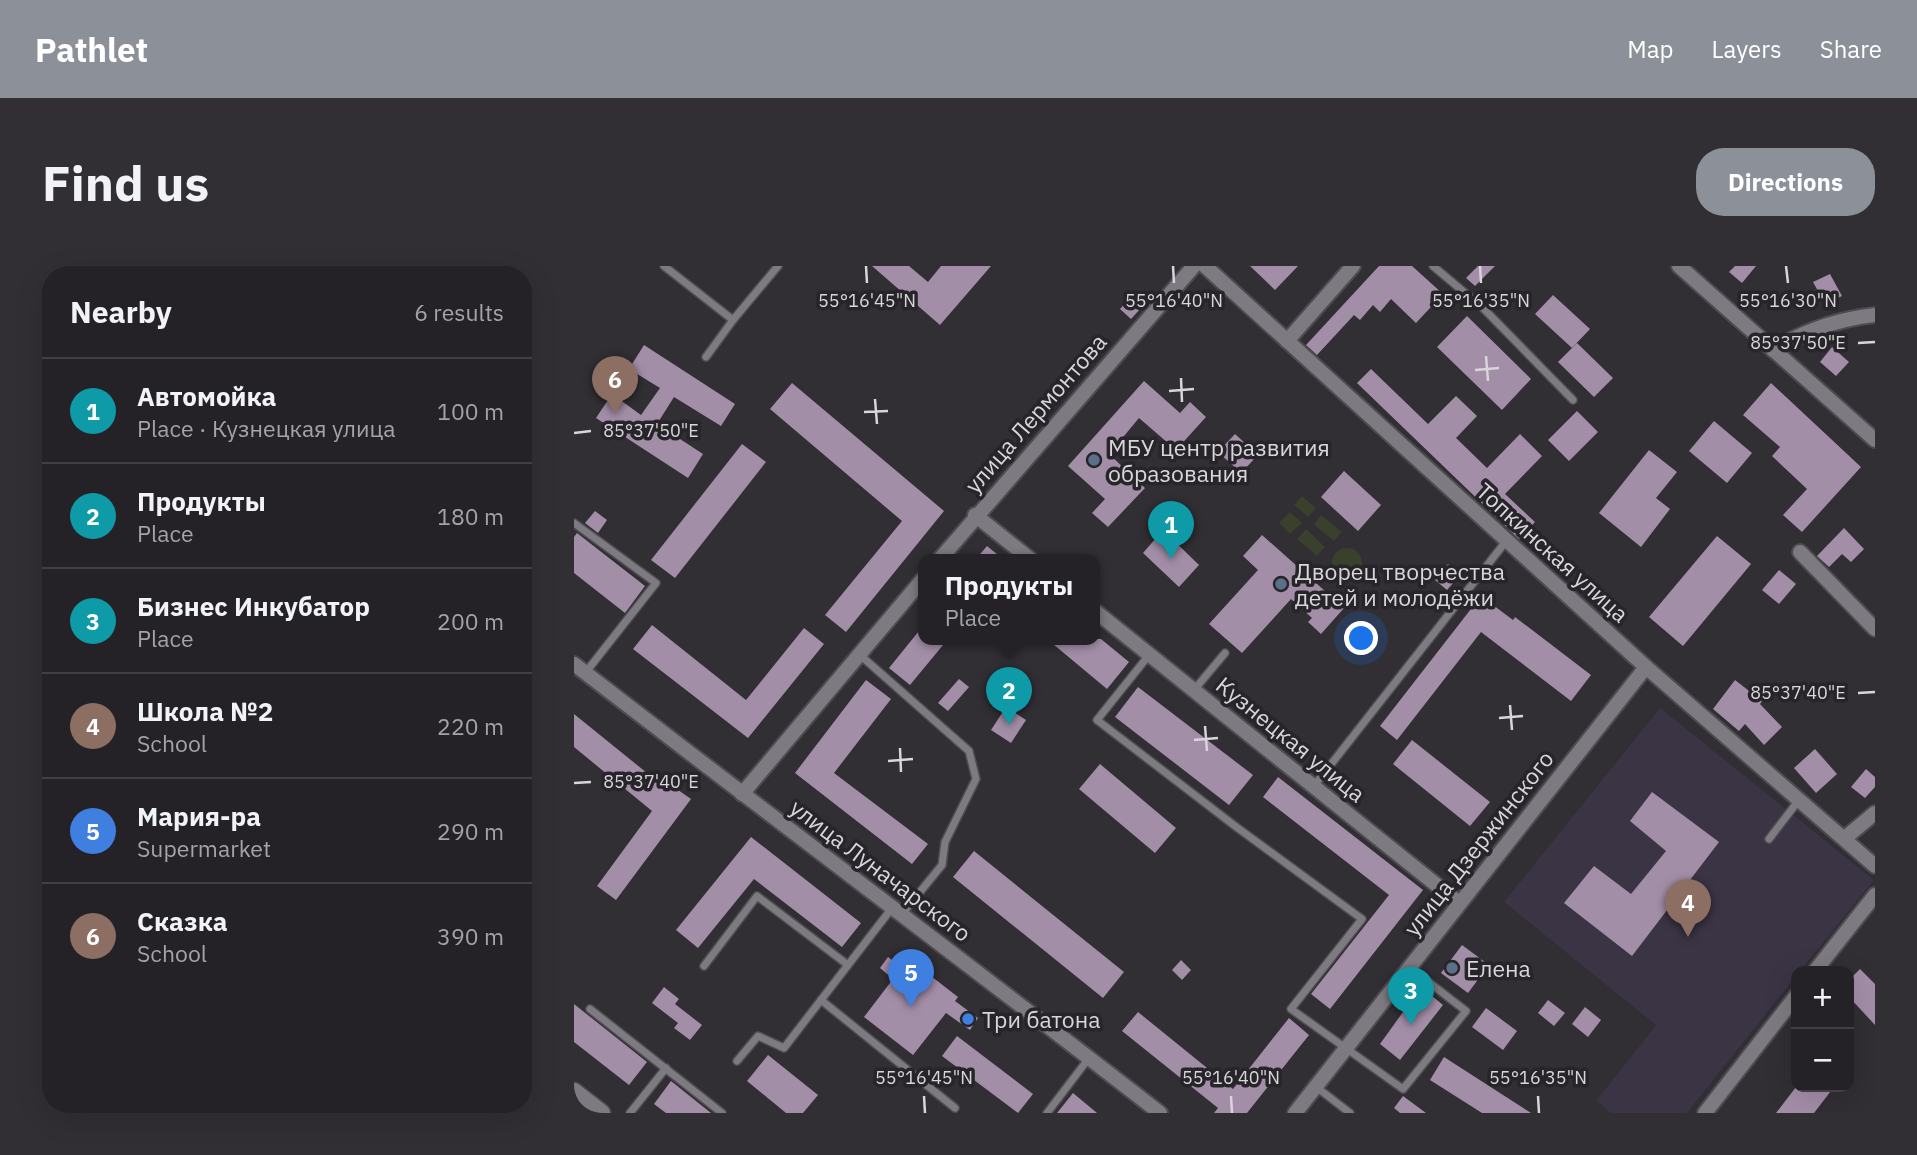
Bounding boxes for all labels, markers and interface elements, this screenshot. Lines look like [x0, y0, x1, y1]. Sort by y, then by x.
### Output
text: Pathlet [35, 28, 148, 71]
text: Map [1627, 33, 1674, 65]
text: Layers [1712, 33, 1782, 65]
text: Share [1820, 33, 1882, 65]
button: Directions [1696, 148, 1875, 216]
text: Find us [42, 151, 209, 214]
text: 55°16'45"N [818, 289, 916, 312]
text: 55°16'40"N [1125, 289, 1223, 312]
text: 55°16'35"N [1432, 289, 1530, 312]
text: 55°16'30"N [1739, 289, 1837, 312]
text: Nearby [70, 292, 172, 331]
text: 6 results [414, 297, 504, 327]
street label: улица Лермонтова [958, 327, 1112, 499]
text: 85°37'50"E [1750, 331, 1846, 354]
pin: 6 [592, 356, 638, 414]
text: Автомойка [137, 379, 276, 413]
text: 1 [86, 396, 100, 426]
text: 100 m [437, 396, 504, 426]
text: Place · Кузнецкая улица [137, 413, 396, 443]
text: 85°37'50"E [603, 419, 699, 442]
place label: МБУ центр развития образования [1108, 432, 1330, 488]
marker: МБУ центр развития образования [1086, 452, 1102, 468]
street label: Топкинская улица [1470, 476, 1636, 628]
text: Продукты [137, 484, 266, 518]
text: 2 [86, 501, 100, 531]
text: 180 m [437, 501, 504, 531]
pin: 1 [1148, 501, 1194, 559]
text: Place [137, 518, 194, 548]
popup [918, 554, 1100, 645]
place label: Дворец творчества детей и молодёжи [1295, 556, 1505, 612]
text: Продукты [945, 568, 1073, 602]
marker: Дворец творчества детей и молодёжи [1273, 576, 1289, 592]
text: Бизнес Инкубатор [137, 589, 370, 623]
text: Place [945, 602, 1001, 632]
text: 3 [86, 606, 100, 636]
text: 200 m [437, 606, 504, 636]
your location [1344, 621, 1378, 655]
text: Place [137, 623, 194, 653]
pin: 2 [986, 667, 1032, 725]
street label: Кузнецкая улица [1210, 670, 1372, 808]
text: 85°37'40"E [1750, 681, 1846, 704]
text: Школа №2 [137, 694, 273, 728]
text: 4 [86, 711, 100, 741]
text: 220 m [437, 711, 504, 741]
text: School [137, 728, 207, 758]
street label: улица Дзержинского [1396, 744, 1560, 942]
text: 85°37'40"E [603, 770, 699, 793]
street label: улица Луначарского [784, 792, 978, 948]
text: Мария-ра [137, 799, 261, 833]
text: 5 [86, 816, 100, 846]
text: 290 m [437, 816, 504, 846]
text: Supermarket [137, 833, 271, 863]
pin: 4 [1665, 879, 1711, 937]
text: Сказка [137, 904, 228, 938]
text: 6 [86, 921, 100, 951]
text: 390 m [437, 921, 504, 951]
text: School [137, 938, 207, 968]
pin: 5 [888, 949, 934, 1007]
place label: Елена [1466, 953, 1531, 983]
marker: Елена [1444, 960, 1460, 976]
map controls [1791, 966, 1854, 1092]
button: + [1791, 966, 1854, 1029]
pin: 3 [1388, 967, 1434, 1025]
place label: Три батона [982, 1004, 1100, 1034]
marker: Три батона [960, 1011, 976, 1027]
button: − [1791, 1029, 1854, 1092]
text: 55°16'45"N [875, 1066, 973, 1089]
text: 55°16'40"N [1182, 1066, 1280, 1089]
text: 55°16'35"N [1489, 1066, 1587, 1089]

